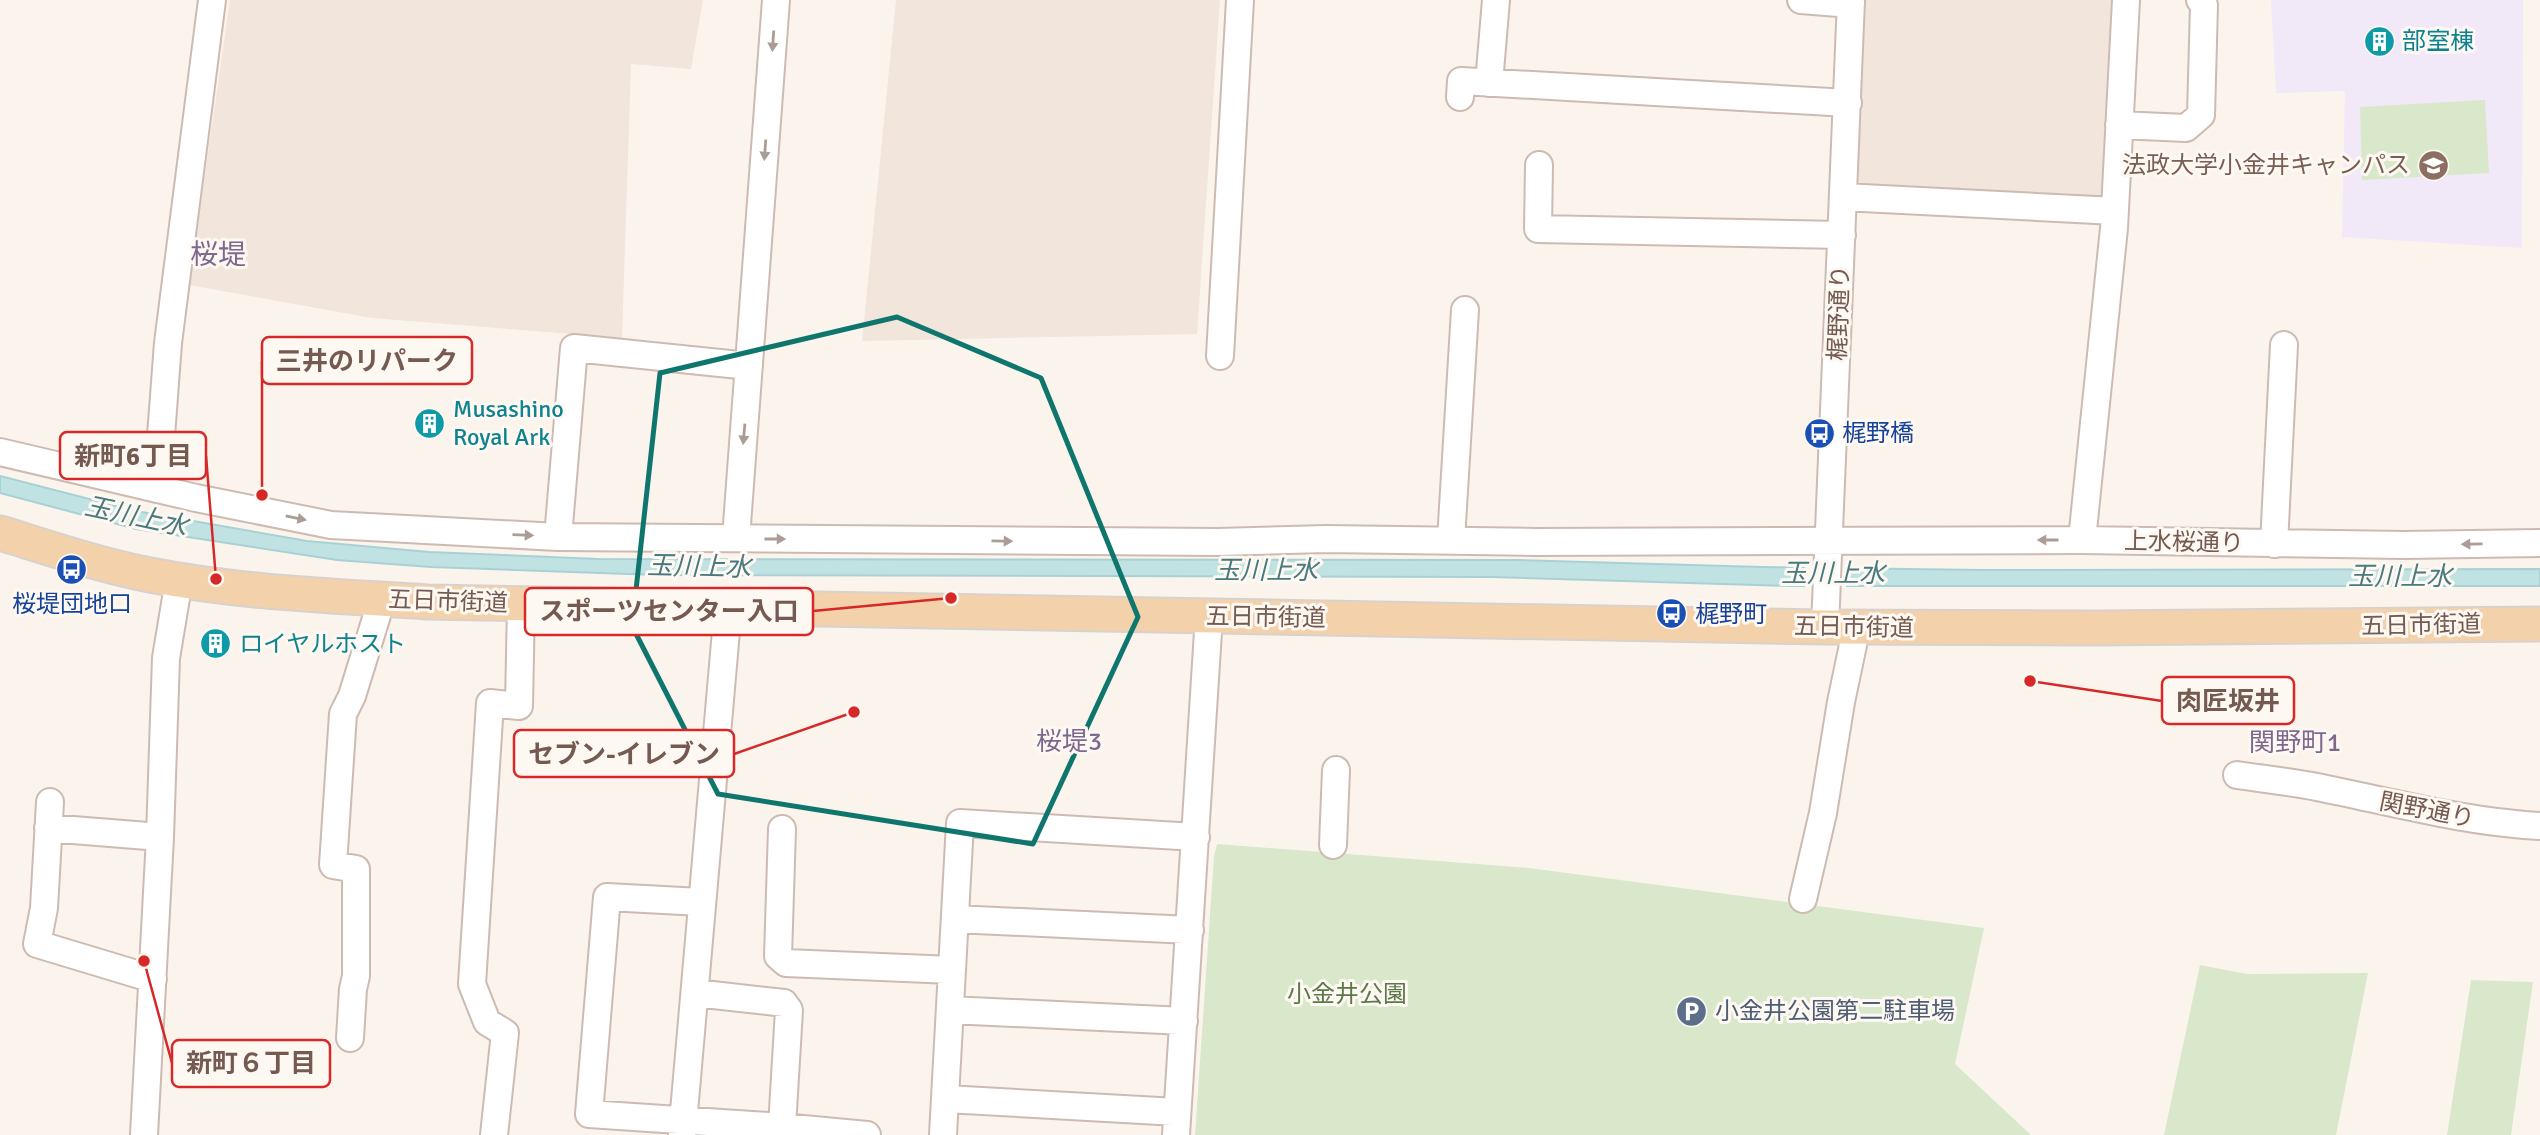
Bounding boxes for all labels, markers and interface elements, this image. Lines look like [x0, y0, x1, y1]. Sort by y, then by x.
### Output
building icon: 部室棟 [2362, 24, 2396, 58]
place label: 部室棟 [2402, 26, 2474, 56]
one-way arrow [767, 30, 778, 52]
one-way arrow [759, 139, 770, 161]
school or university icon: 法政大学小金井キャンパス [2416, 148, 2450, 182]
place label: 法政大学小金井キャンパス [2122, 150, 2410, 180]
district label: 桜堤 [190, 238, 246, 272]
street label: 梶野通り [1822, 265, 1856, 361]
callout: 三井のリパーク [262, 337, 472, 384]
text: 三井のリパーク [276, 346, 458, 378]
place label: Musashino Royal Ark [453, 394, 564, 452]
building icon: Musashino Royal Ark [413, 406, 447, 440]
bus stop icon: 梶野橋 [1802, 416, 1836, 450]
place label: 梶野橋 [1842, 418, 1914, 448]
one-way arrow [738, 423, 749, 445]
callout: 新町6丁目 [60, 432, 206, 479]
text: 新町6丁目 [74, 441, 192, 473]
water label: 玉川上水 [82, 491, 193, 544]
one-way arrow [285, 512, 307, 523]
street label: 上水桜通り [2124, 526, 2244, 558]
one-way arrow [512, 530, 534, 541]
one-way arrow [764, 533, 786, 544]
one-way arrow [2037, 534, 2059, 546]
one-way arrow [991, 535, 1013, 546]
one-way arrow [2461, 538, 2483, 550]
water label: 玉川上水 [647, 550, 754, 584]
bus stop icon: 桜堤団地口 [55, 553, 89, 587]
water label: 玉川上水 [1214, 555, 1321, 587]
water label: 玉川上水 [1781, 558, 1888, 590]
water label: 玉川上水 [2348, 561, 2455, 593]
street label: 五日市街道 [388, 584, 508, 618]
callout: スポーツセンター入口 [525, 588, 813, 635]
place label: 桜堤団地口 [12, 589, 132, 619]
text: スポーツセンター入口 [539, 596, 799, 628]
bus stop icon: 梶野町 [1655, 597, 1689, 631]
place label: 梶野町 [1695, 599, 1767, 629]
street label: 五日市街道 [1206, 601, 1326, 633]
street label: 五日市街道 [2361, 609, 2481, 641]
street label: 五日市街道 [1794, 611, 1914, 643]
building icon: ロイヤルホスト [199, 627, 233, 661]
place label: ロイヤルホスト [239, 629, 406, 659]
callout: 肉匠坂井 [2162, 677, 2294, 724]
text: 肉匠坂井 [2176, 686, 2280, 718]
district label: 桜堤3 [1036, 726, 1102, 758]
district label: 関野町1 [2249, 727, 2341, 759]
callout: セブン-イレブン [514, 730, 734, 777]
text: セブン-イレブン [528, 739, 720, 771]
street label: 関野通り [2377, 786, 2477, 834]
park label: 小金井公園 [1287, 979, 1407, 1009]
parking icon: 小金井公園第二駐車場 [1675, 994, 1709, 1028]
place label: 小金井公園第二駐車場 [1715, 996, 1955, 1026]
callout: 新町６丁目 [172, 1040, 330, 1087]
text: 新町６丁目 [186, 1048, 316, 1080]

